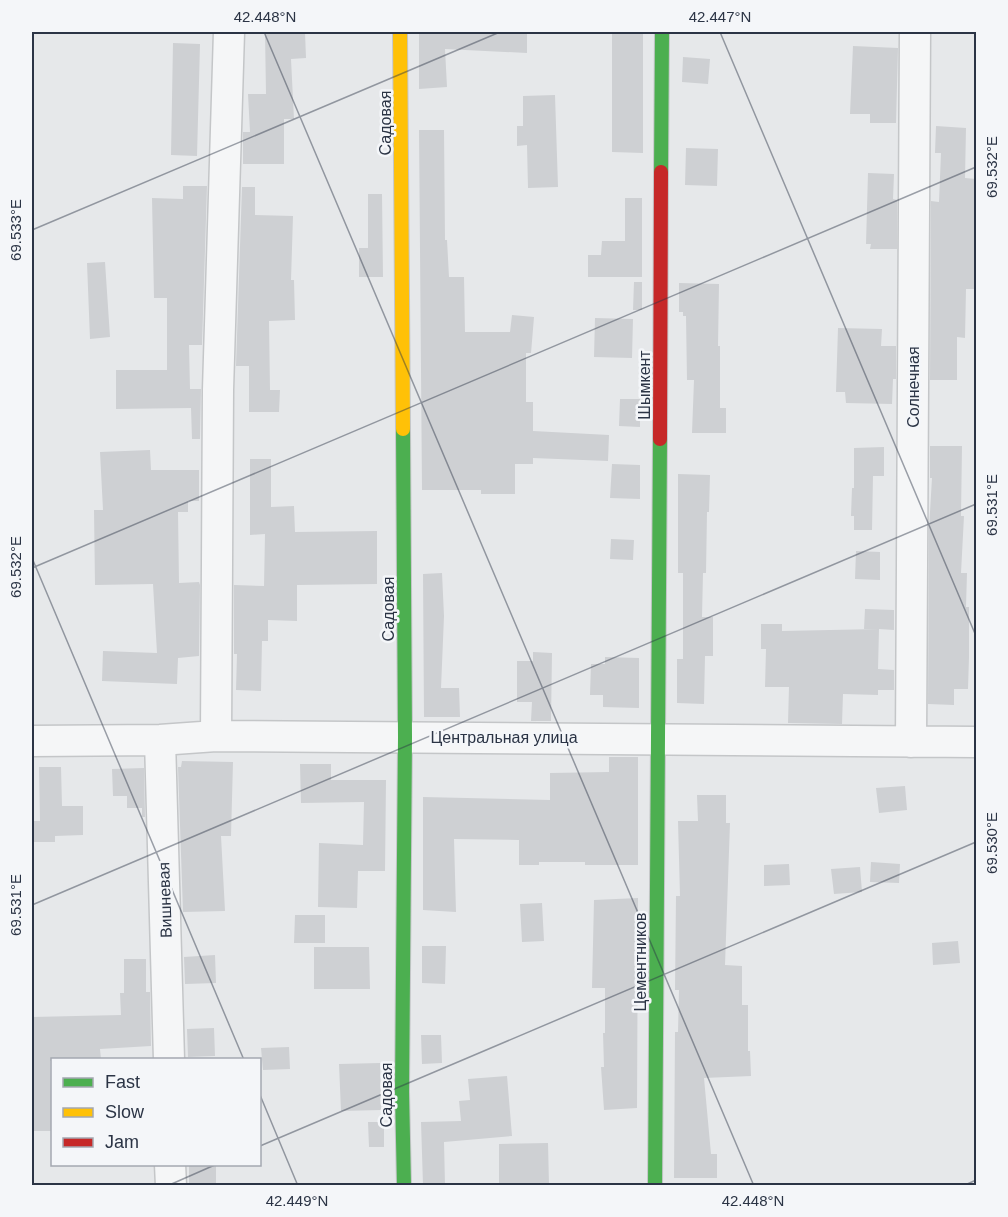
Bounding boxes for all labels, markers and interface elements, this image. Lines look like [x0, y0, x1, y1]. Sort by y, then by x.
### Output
text: 42.448°N [234, 8, 296, 25]
text: 42.447°N [689, 8, 751, 25]
street label: Садовая [377, 91, 394, 155]
text: 69.532°E [983, 136, 1000, 198]
text: 69.533°E [7, 199, 24, 261]
street label: Солнечная [905, 346, 922, 428]
street label: Шымкент [636, 350, 653, 420]
text: 69.531°E [983, 474, 1000, 536]
text: 69.532°E [7, 536, 24, 598]
street label: Садовая [380, 577, 397, 641]
street label: Центральная улица [430, 729, 578, 746]
text: 69.530°E [983, 812, 1000, 874]
street label: Вишневая [155, 862, 175, 938]
text: 69.531°E [7, 874, 24, 936]
street label: Цементников [632, 912, 649, 1012]
legend [51, 1058, 261, 1166]
street label: Садовая [378, 1063, 395, 1127]
text: Fast [105, 1072, 140, 1092]
text: Slow [105, 1102, 145, 1122]
text: Jam [105, 1132, 139, 1152]
text: 42.449°N [266, 1192, 328, 1209]
text: 42.448°N [722, 1192, 784, 1209]

